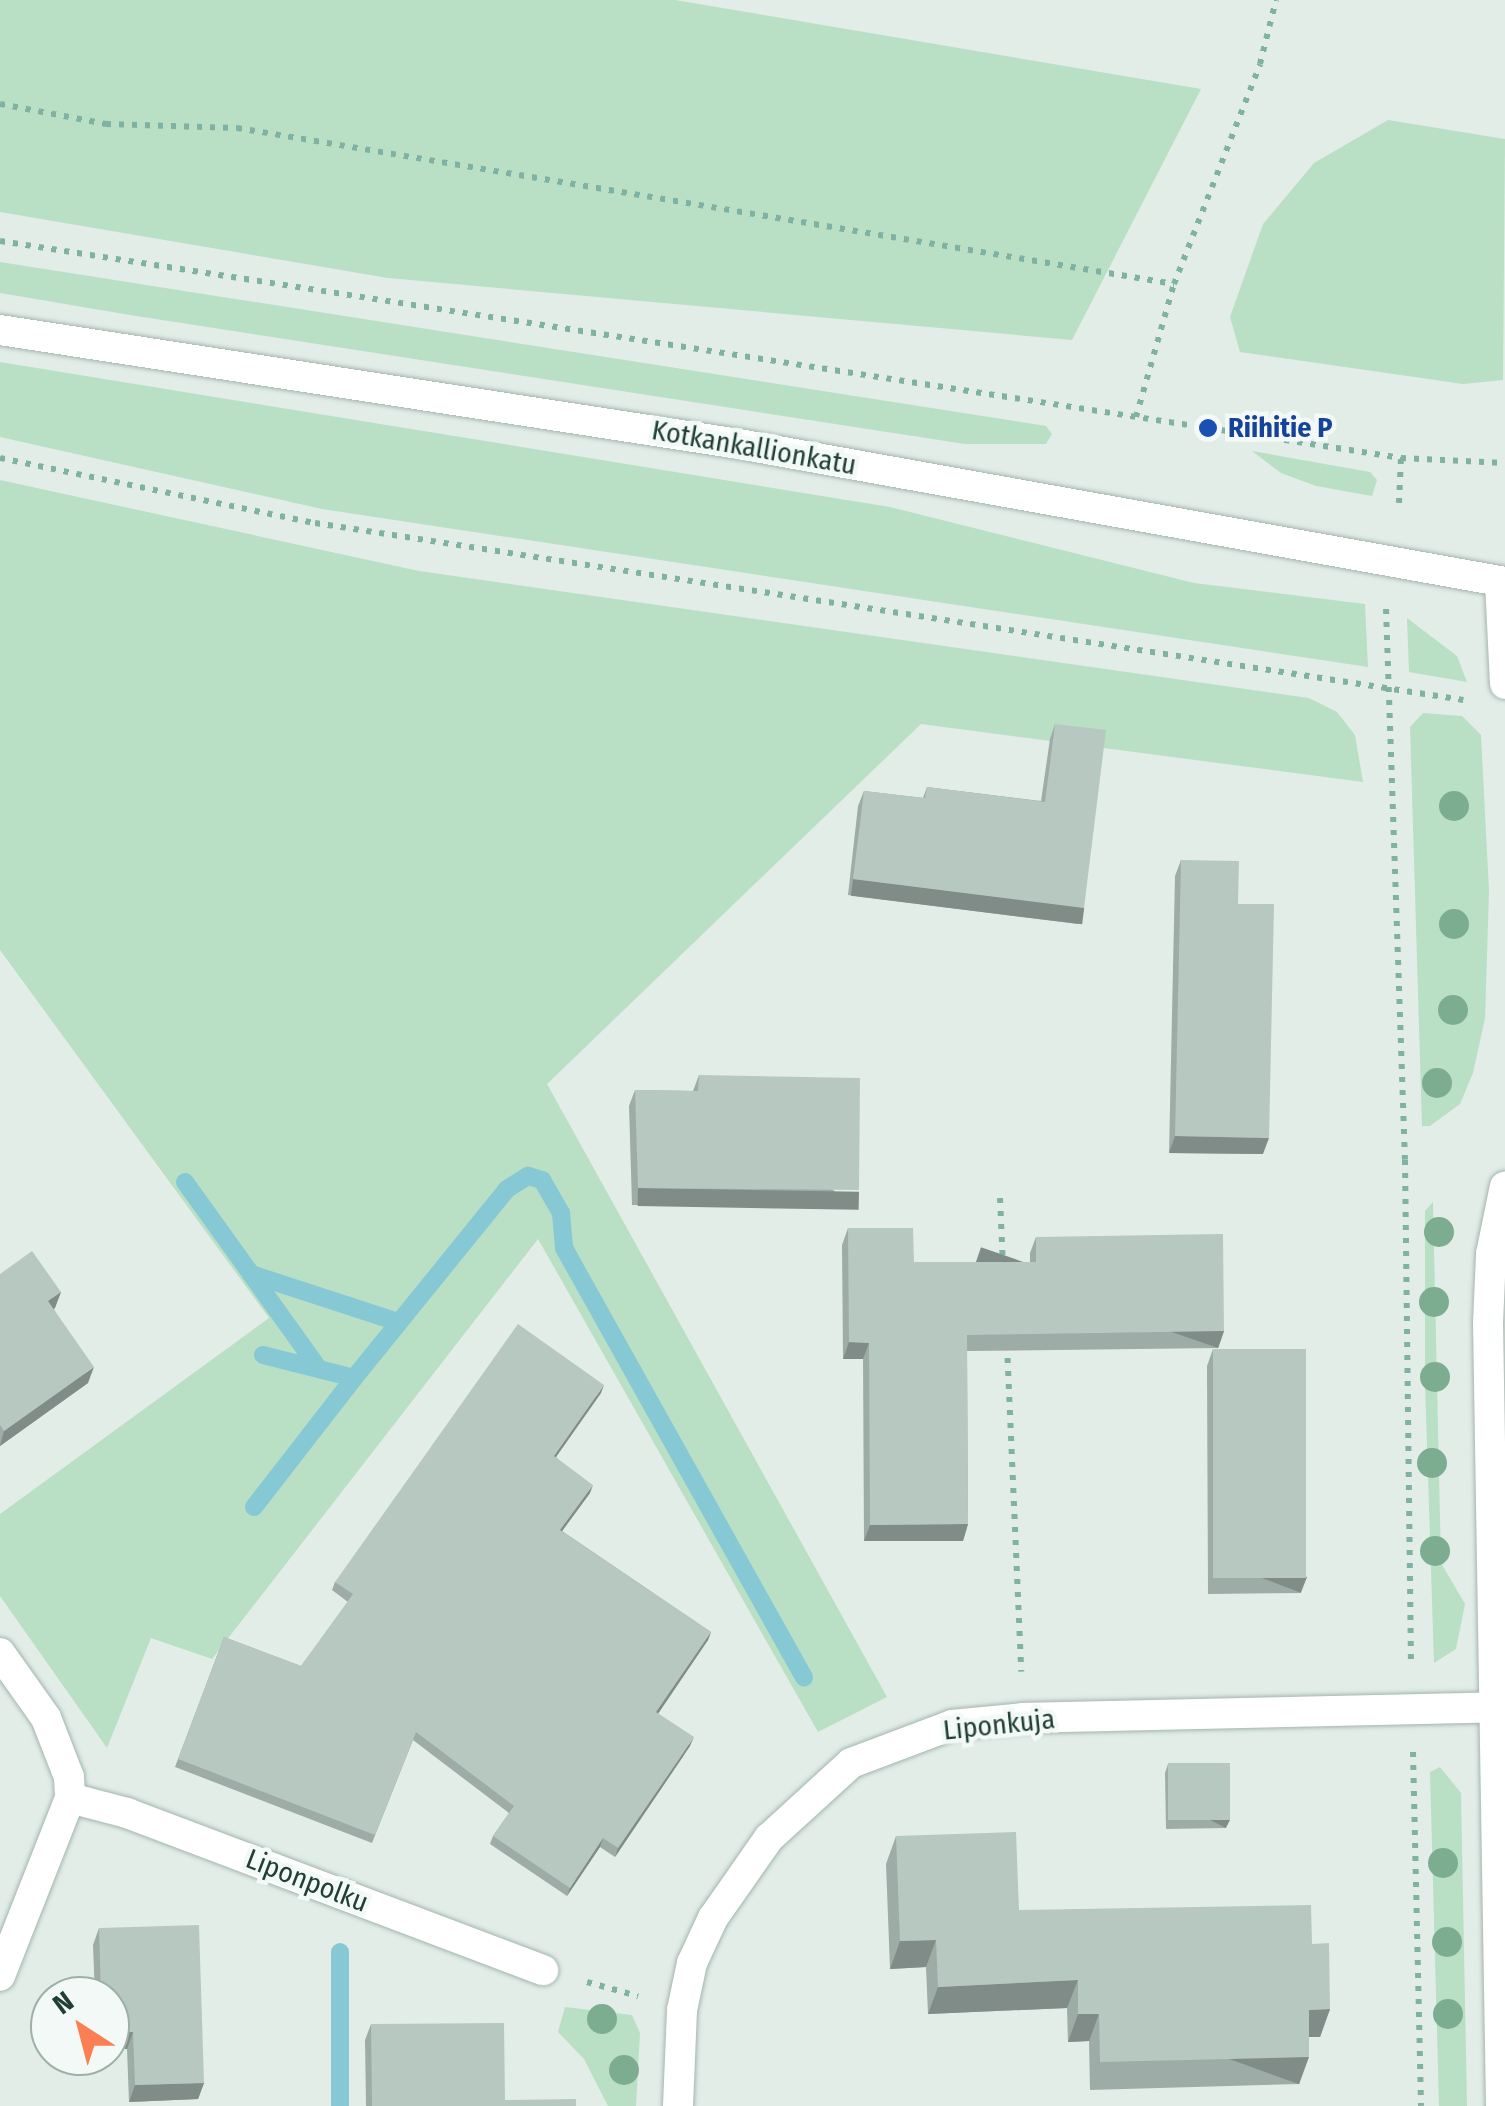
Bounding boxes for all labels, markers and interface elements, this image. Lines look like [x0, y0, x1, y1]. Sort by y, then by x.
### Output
place label: Riihitie P [1228, 411, 1333, 445]
street label: Kotkankallionkatu [649, 413, 859, 483]
marker: Riihitie P [1197, 417, 1219, 439]
street label: Liponkuja [941, 1702, 1057, 1748]
street label: Liponpolku [241, 1842, 373, 1920]
north arrow [30, 1976, 130, 2076]
text: N [47, 1985, 80, 2021]

